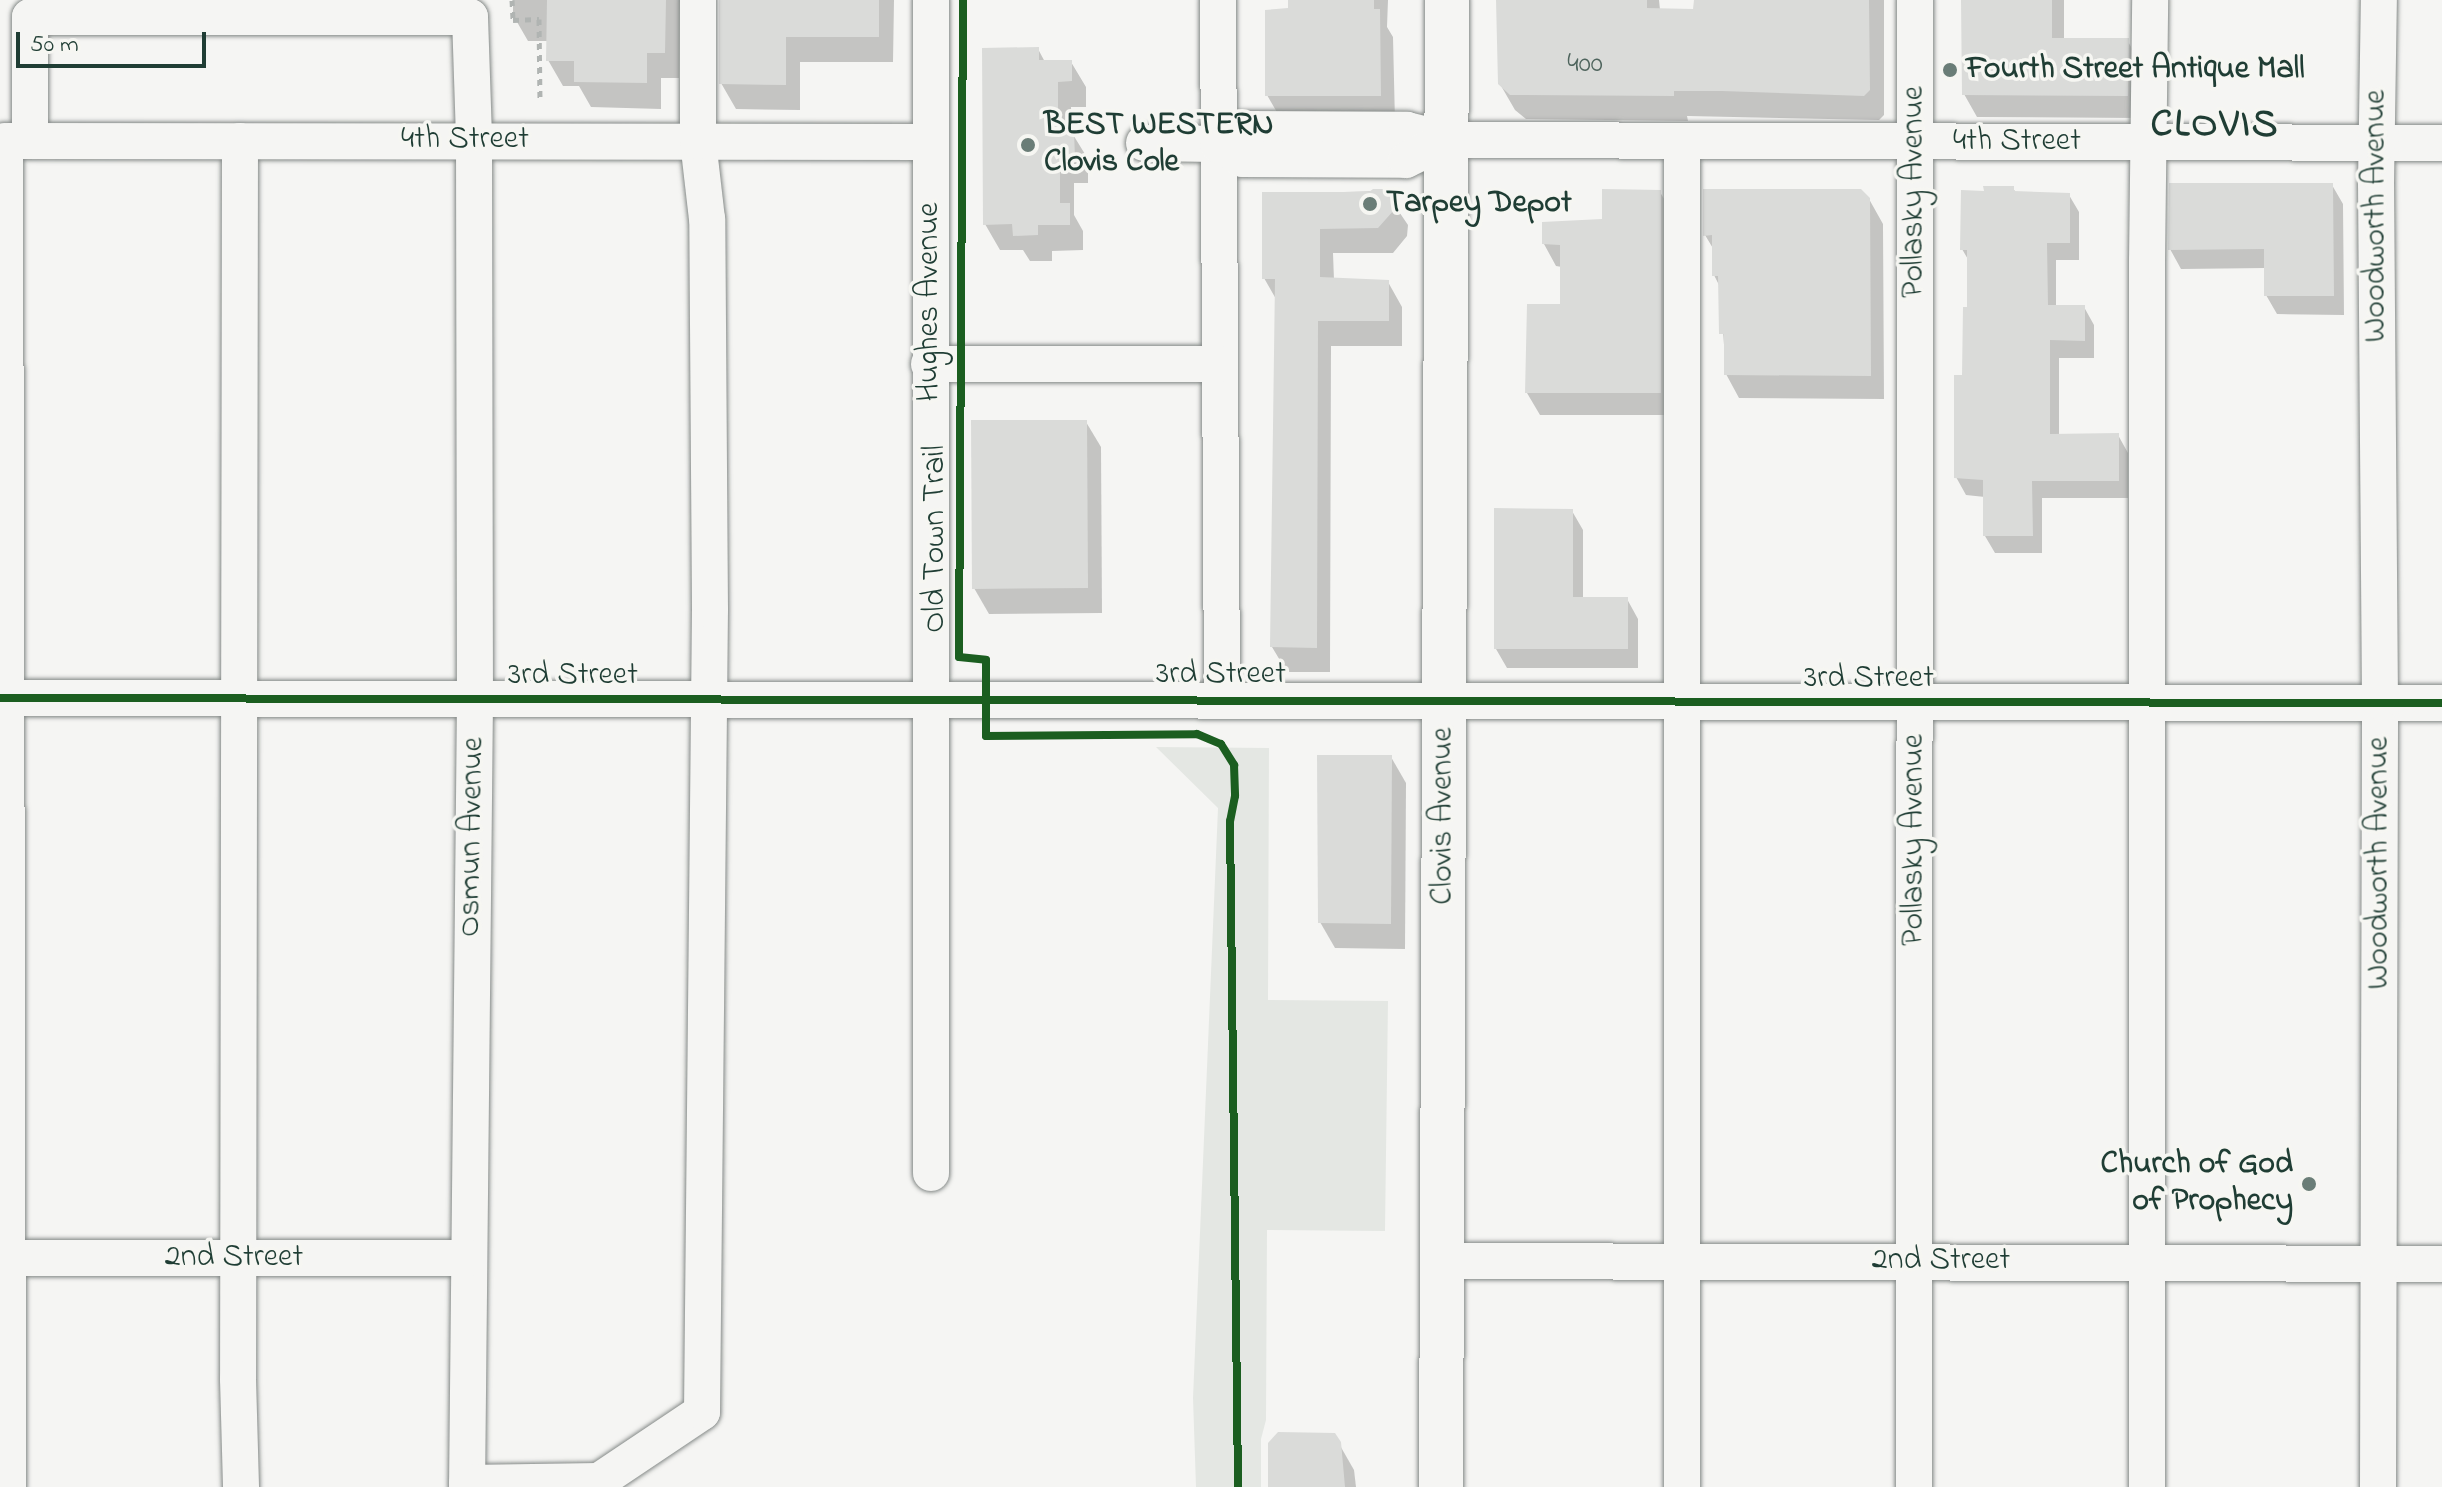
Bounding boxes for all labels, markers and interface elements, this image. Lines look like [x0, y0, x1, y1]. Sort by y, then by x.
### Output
scale bar [20, 16, 210, 66]
text: 50 m [30, 28, 79, 63]
house number: 400 [1567, 48, 1603, 82]
place label: Fourth Street Antique Mall [1966, 51, 2305, 89]
marker: Fourth Street Antique Mall [1941, 61, 1959, 79]
street label: Pollasky Avenue [1896, 86, 1934, 298]
street label: Woodworth Avenue [2358, 90, 2396, 342]
district label: CLOVIS [2151, 102, 2279, 150]
place label: BEST WESTERN Clovis Cole [1044, 108, 1274, 183]
street label: 4th Street [401, 121, 529, 159]
street label: 4th Street [1953, 123, 2081, 161]
marker: BEST WESTERN Clovis Cole [1019, 136, 1037, 154]
place label: Tarpey Depot [1386, 185, 1572, 223]
marker: Tarpey Depot [1361, 195, 1379, 213]
street label: Hughes Avenue [911, 202, 949, 402]
street label: Old Town Trail [917, 445, 955, 633]
street label: 3rd Street [1156, 656, 1286, 694]
street label: 3rd Street [508, 657, 638, 695]
street label: 3rd Street [1804, 660, 1934, 698]
street label: Clovis Avenue [1425, 727, 1463, 905]
street label: Pollasky Avenue [1896, 734, 1934, 946]
street label: Osmun Avenue [452, 737, 494, 937]
street label: Woodworth Avenue [2361, 737, 2399, 989]
place label: Church of God of Prophecy [2101, 1147, 2293, 1222]
marker: Church of God of Prophecy [2300, 1175, 2318, 1193]
street label: 2nd Street [165, 1239, 303, 1277]
street label: 2nd Street [1872, 1242, 2010, 1280]

